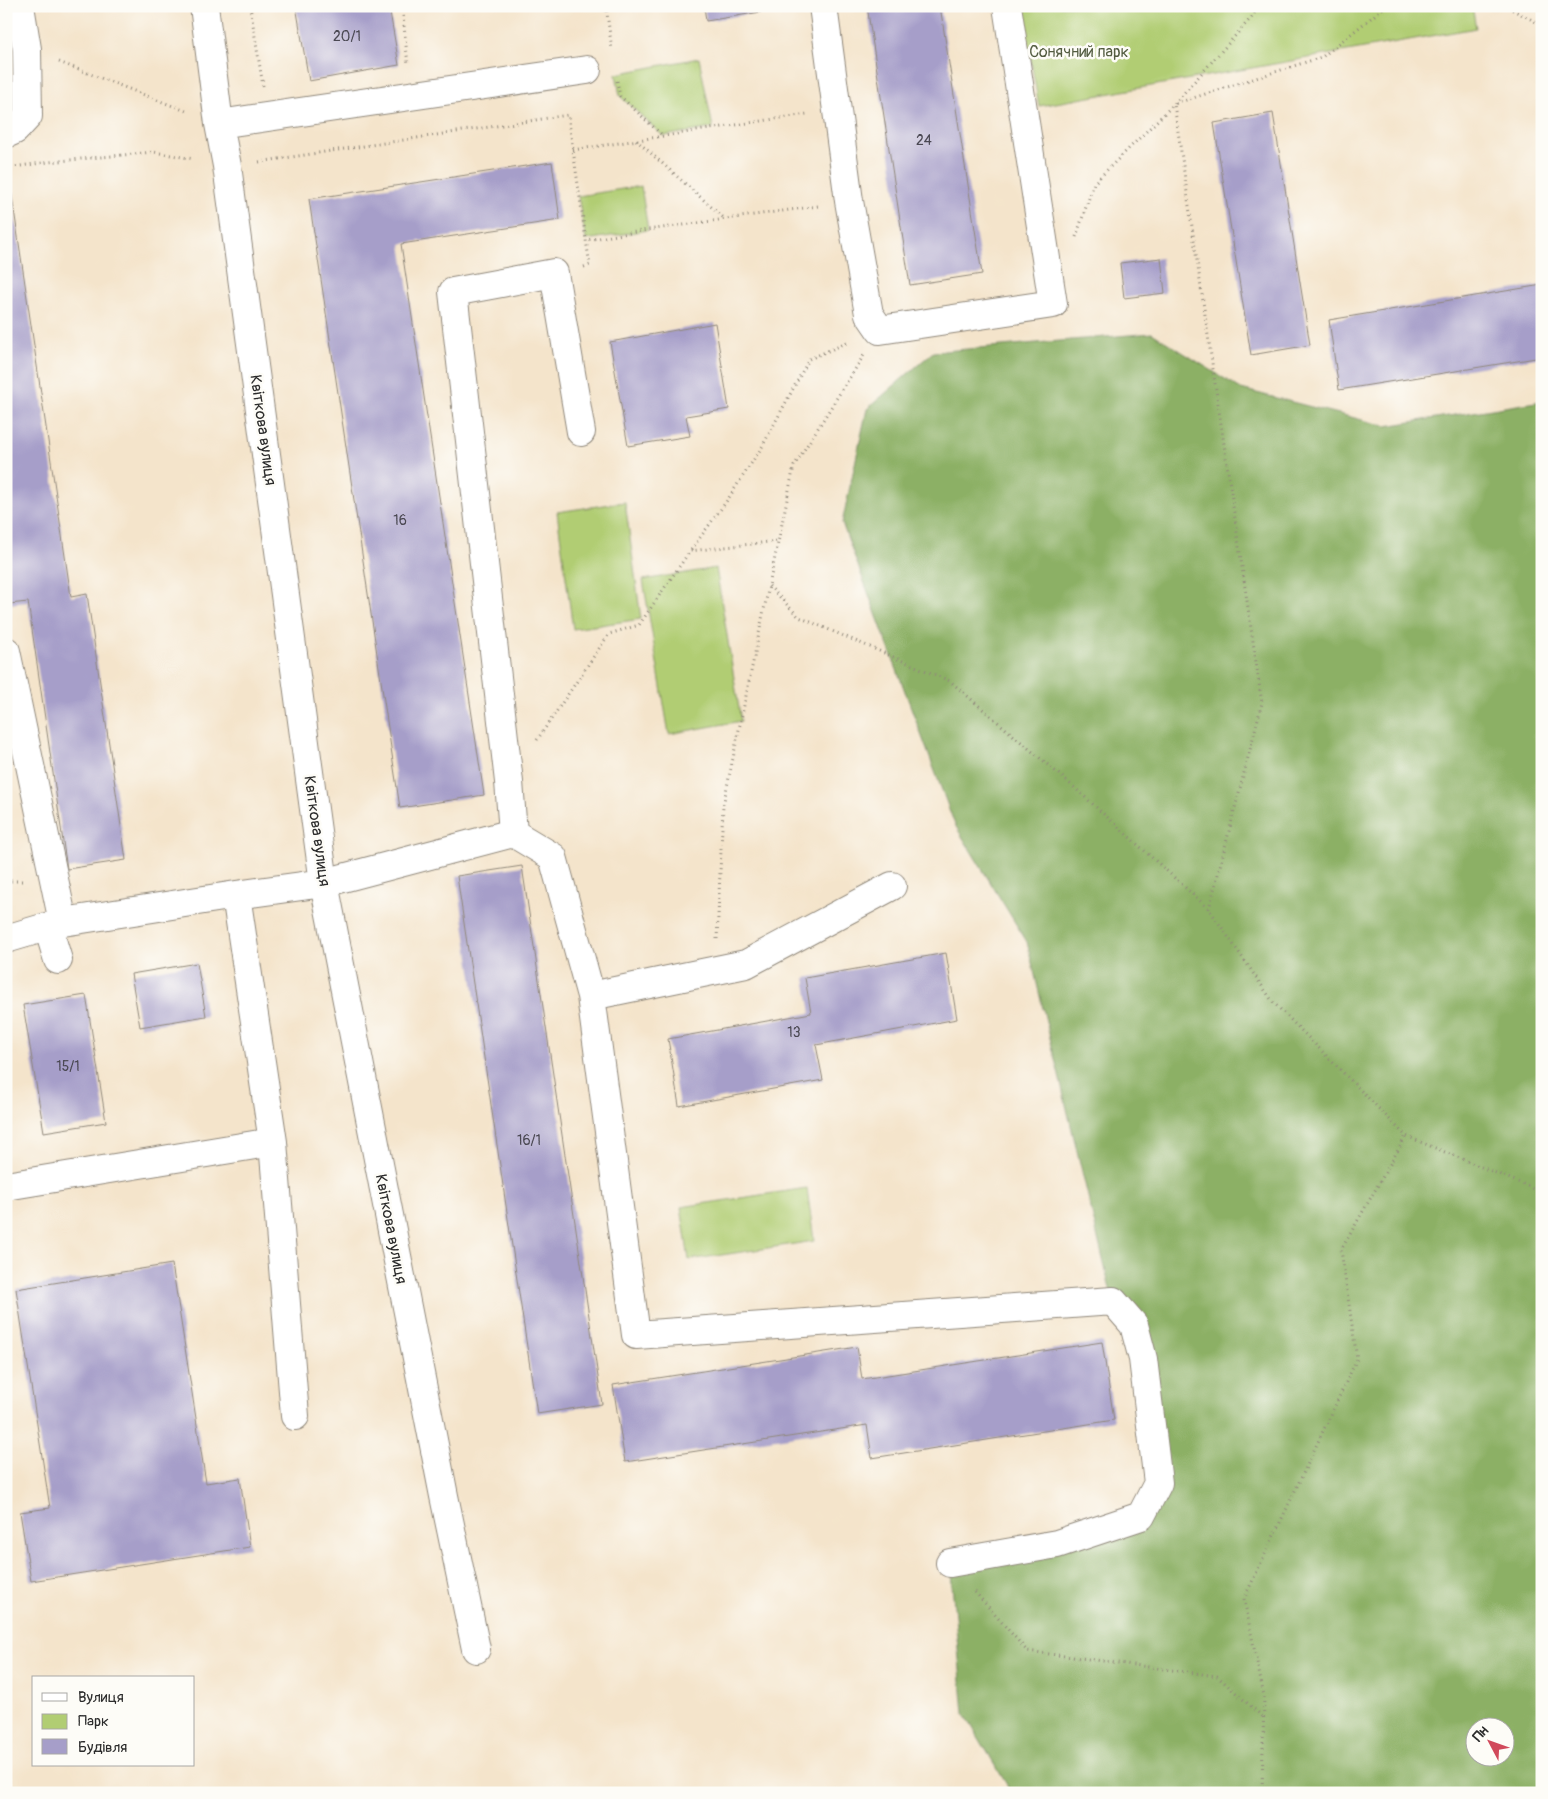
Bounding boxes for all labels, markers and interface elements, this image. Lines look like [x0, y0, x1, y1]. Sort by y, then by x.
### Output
house number: 20/1 [333, 28, 361, 45]
park label: Сонячний парк [1029, 42, 1129, 62]
house number: 24 [916, 132, 932, 149]
street label: Квіткова вулиця [245, 373, 281, 487]
house number: 16 [393, 512, 407, 529]
street label: Квіткова вулиця [299, 774, 335, 888]
house number: 13 [787, 1024, 801, 1041]
house number: 15/1 [56, 1058, 80, 1075]
house number: 16/1 [517, 1132, 541, 1149]
street label: Квіткова вулиця [371, 1172, 411, 1286]
legend [32, 1676, 195, 1766]
text: Вулиця [78, 1688, 124, 1707]
text: Парк [78, 1712, 109, 1731]
north arrow [1466, 1716, 1516, 1766]
text: Пн [1469, 1722, 1492, 1745]
text: Будівля [78, 1738, 127, 1757]

